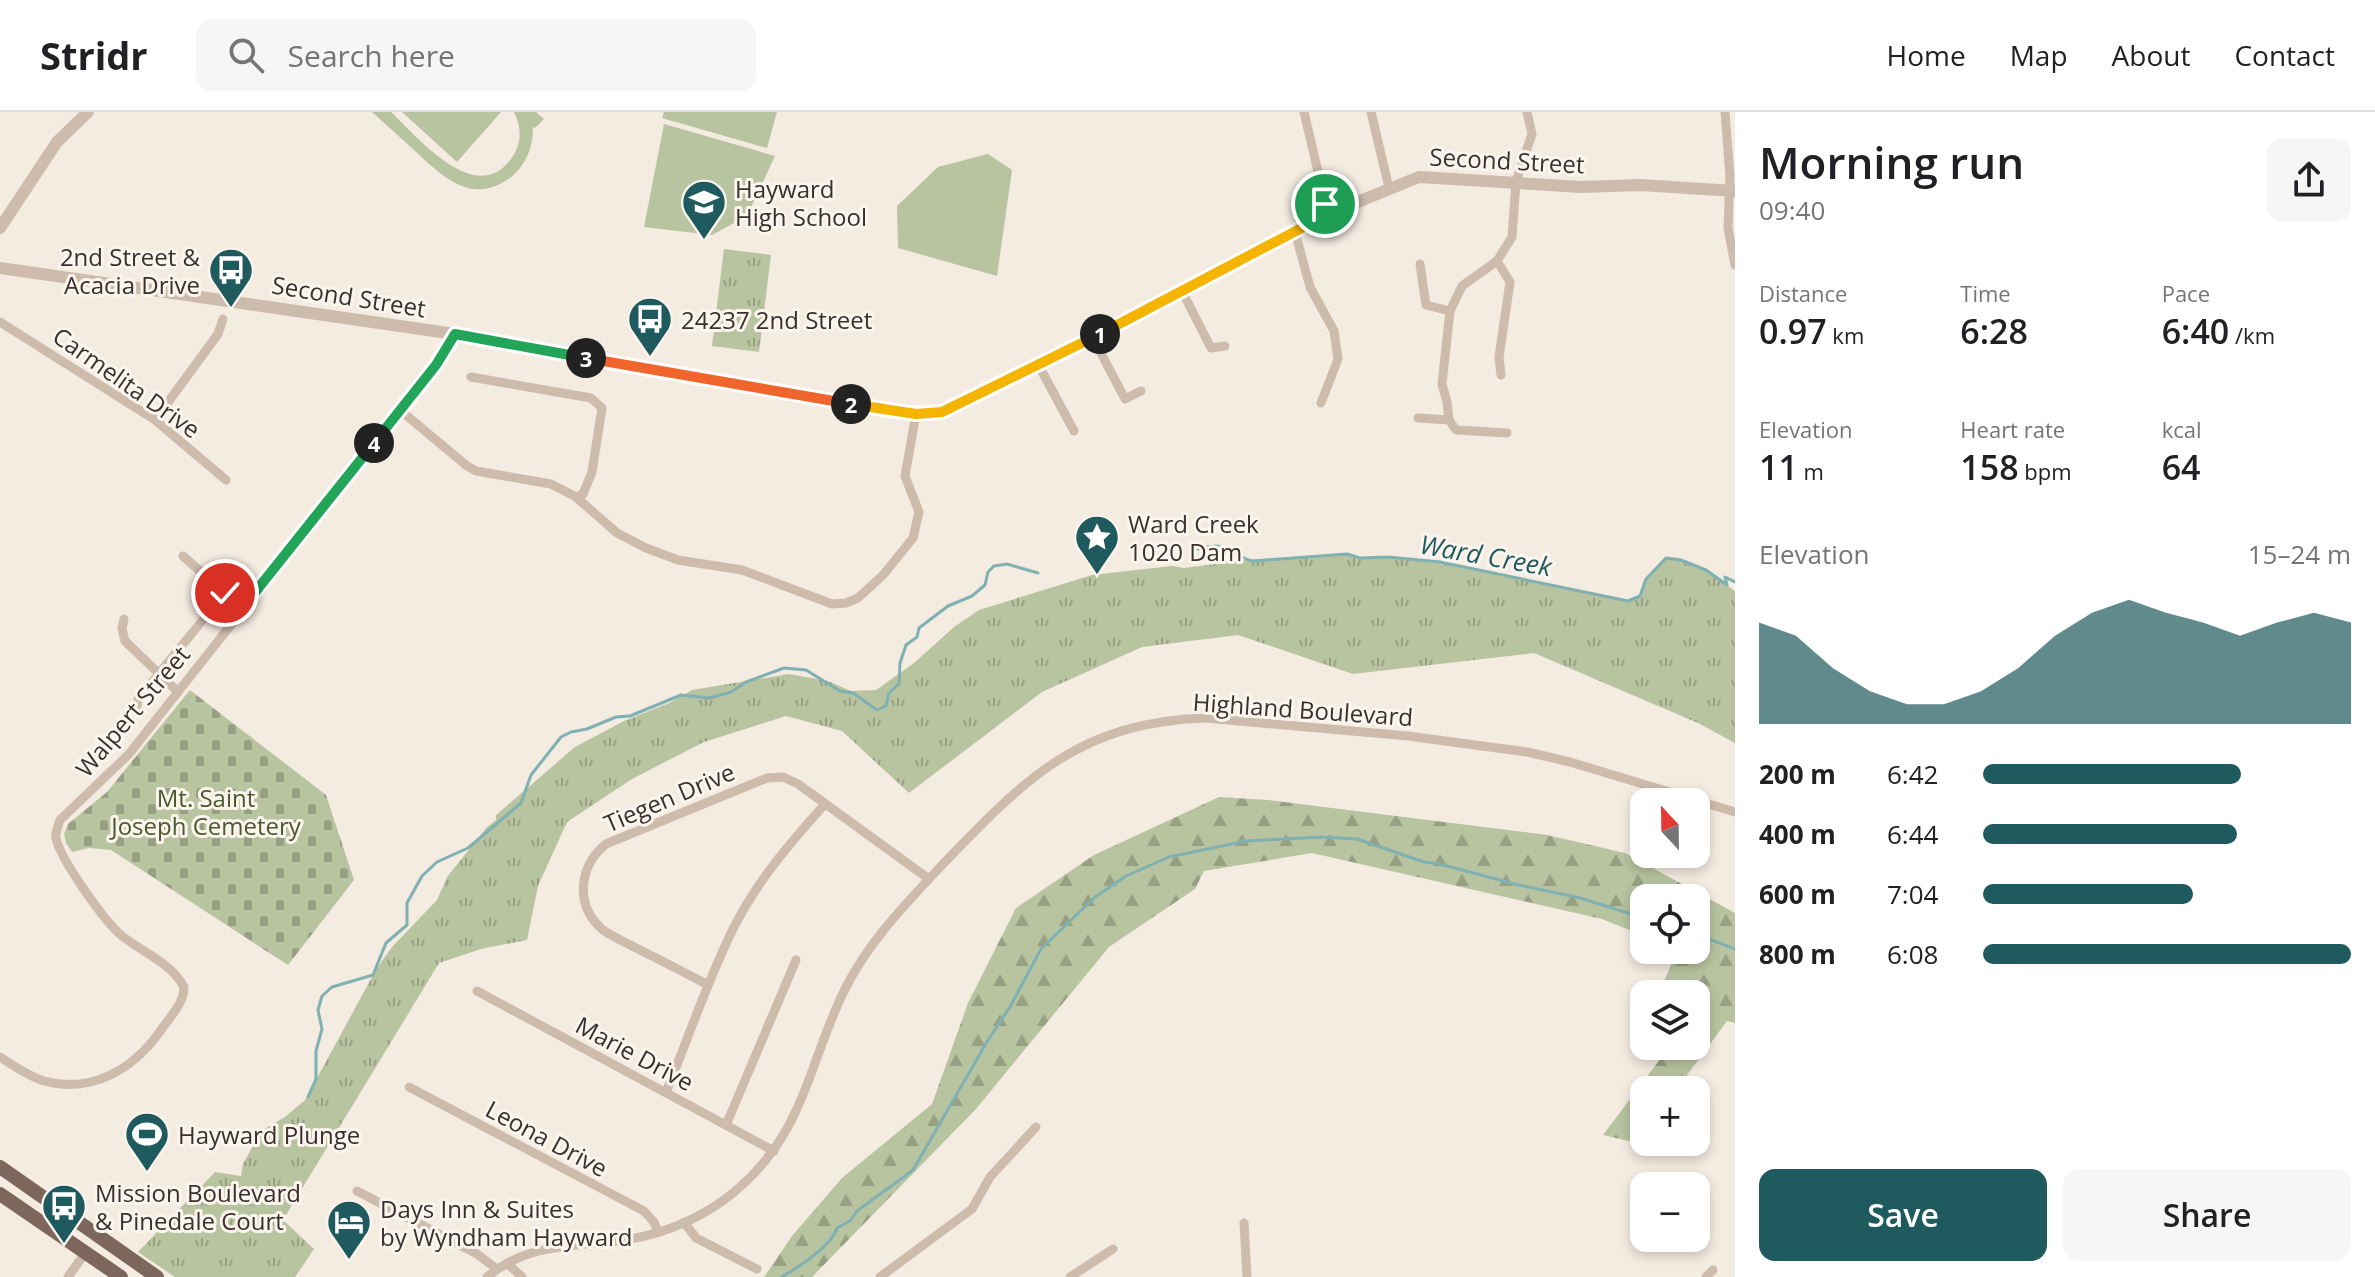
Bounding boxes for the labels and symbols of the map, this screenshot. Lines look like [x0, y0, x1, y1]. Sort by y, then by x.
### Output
street label: Second Street [1429, 139, 1585, 181]
pin [1291, 170, 1359, 238]
place label: Hayward High School [735, 172, 867, 233]
school or university icon: Hayward High School [680, 178, 728, 241]
place label: 2nd Street & Acacia Drive [60, 240, 201, 301]
bus stop icon: 2nd Street & Acacia Drive [207, 246, 255, 309]
street label: Second Street [270, 268, 428, 324]
bus stop icon: 24237 2nd Street [626, 295, 674, 358]
place label: 24237 2nd Street [681, 303, 872, 336]
pin: 1 [1080, 314, 1120, 354]
street label: Carmelita Drive [47, 319, 207, 445]
pin: 3 [566, 338, 606, 378]
pin: 2 [831, 384, 871, 424]
pin: 4 [354, 423, 394, 463]
place label: Ward Creek 1020 Dam [1128, 507, 1259, 568]
place icon: Ward Creek 1020 Dam [1073, 513, 1121, 576]
water label: Ward Creek [1417, 526, 1556, 585]
pin [191, 559, 259, 627]
street label: Walpert Street [68, 639, 196, 783]
street label: Highland Boulevard [1192, 685, 1414, 733]
street label: Tiegen Drive [599, 755, 739, 839]
park label: Mt. Saint Joseph Cemetery [109, 781, 302, 842]
north arrow [1630, 788, 1710, 868]
street label: Marie Drive [570, 1008, 700, 1098]
street label: Leona Drive [480, 1092, 614, 1184]
sports icon: Hayward Plunge [123, 1110, 171, 1173]
place label: Hayward Plunge [178, 1118, 360, 1151]
place label: Mission Boulevard & Pinedale Court [95, 1176, 301, 1237]
bus stop icon: Mission Boulevard & Pinedale Court [40, 1182, 88, 1245]
place label: Days Inn & Suites by Wyndham Hayward [380, 1192, 633, 1253]
hotel icon: Days Inn & Suites by Wyndham Hayward [325, 1198, 373, 1261]

